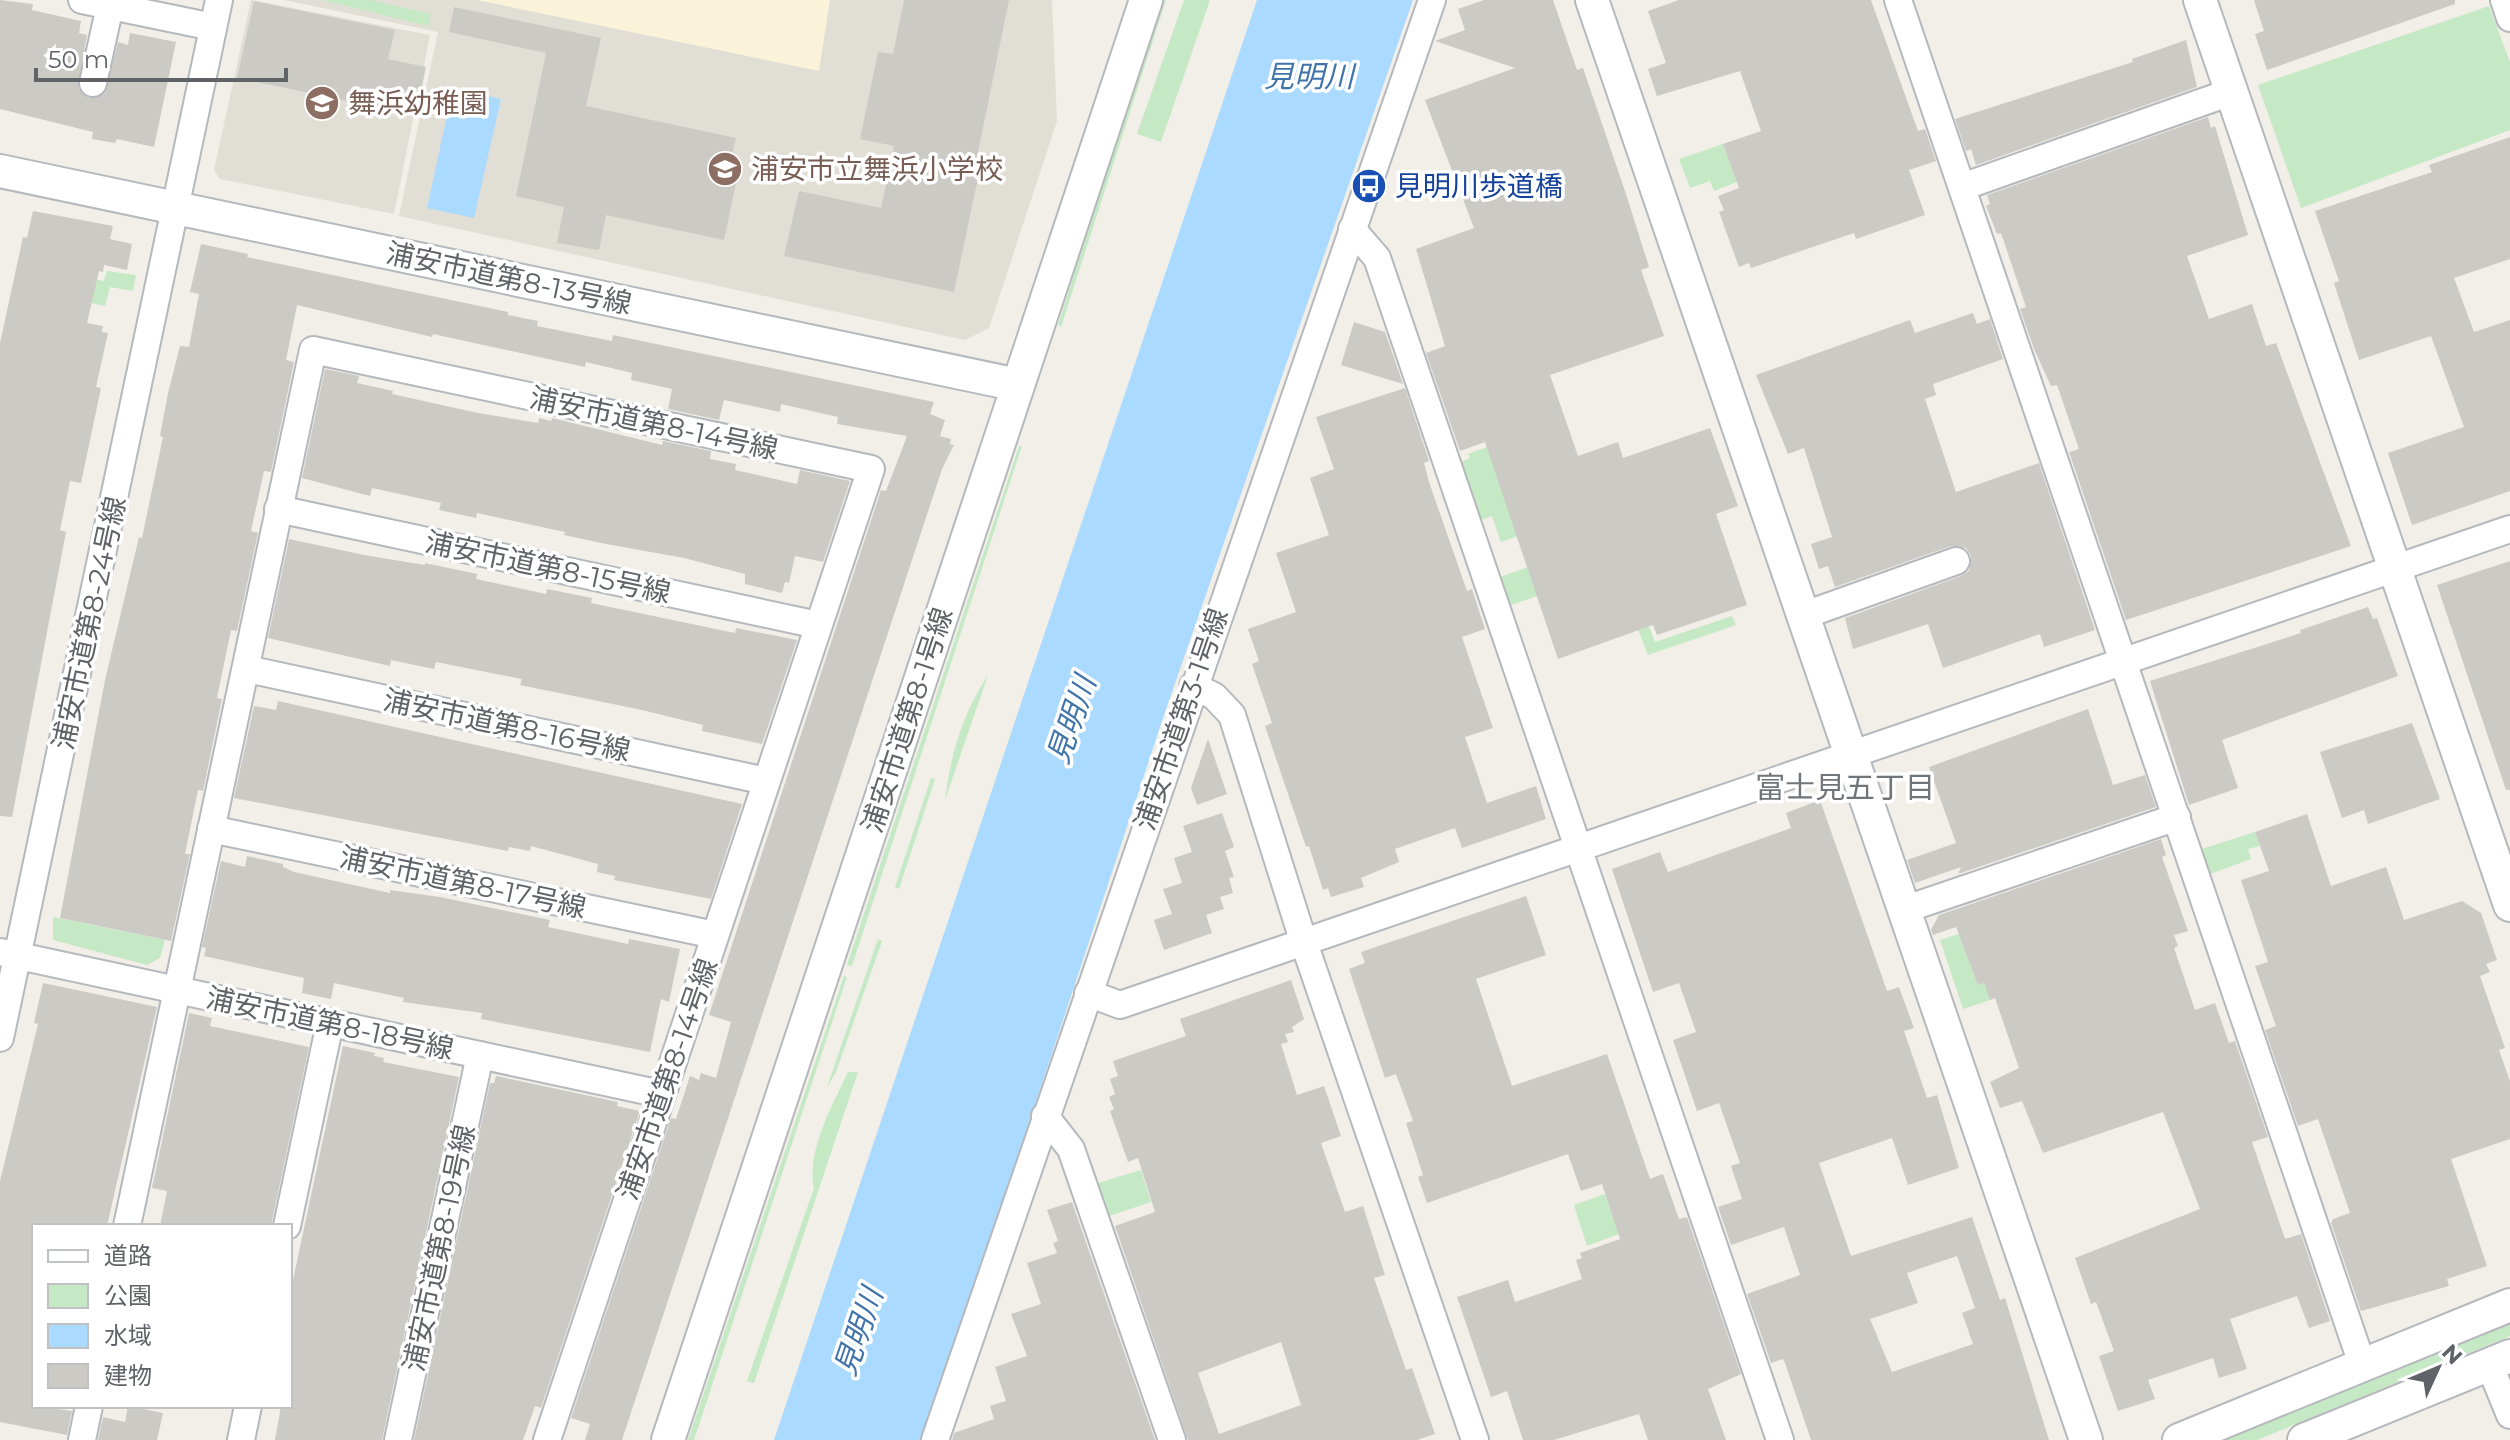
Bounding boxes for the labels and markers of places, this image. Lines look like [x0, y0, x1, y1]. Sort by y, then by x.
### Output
school or university icon: 舞浜幼稚園 [303, 84, 341, 122]
place label: 舞浜幼稚園 [348, 86, 488, 120]
school or university icon: 浦安市立舞浜小学校 [706, 150, 744, 188]
place label: 浦安市立舞浜小学校 [751, 152, 1003, 186]
bus stop icon: 見明川歩道橋 [1350, 167, 1388, 205]
place label: 見明川歩道橋 [1395, 169, 1563, 203]

